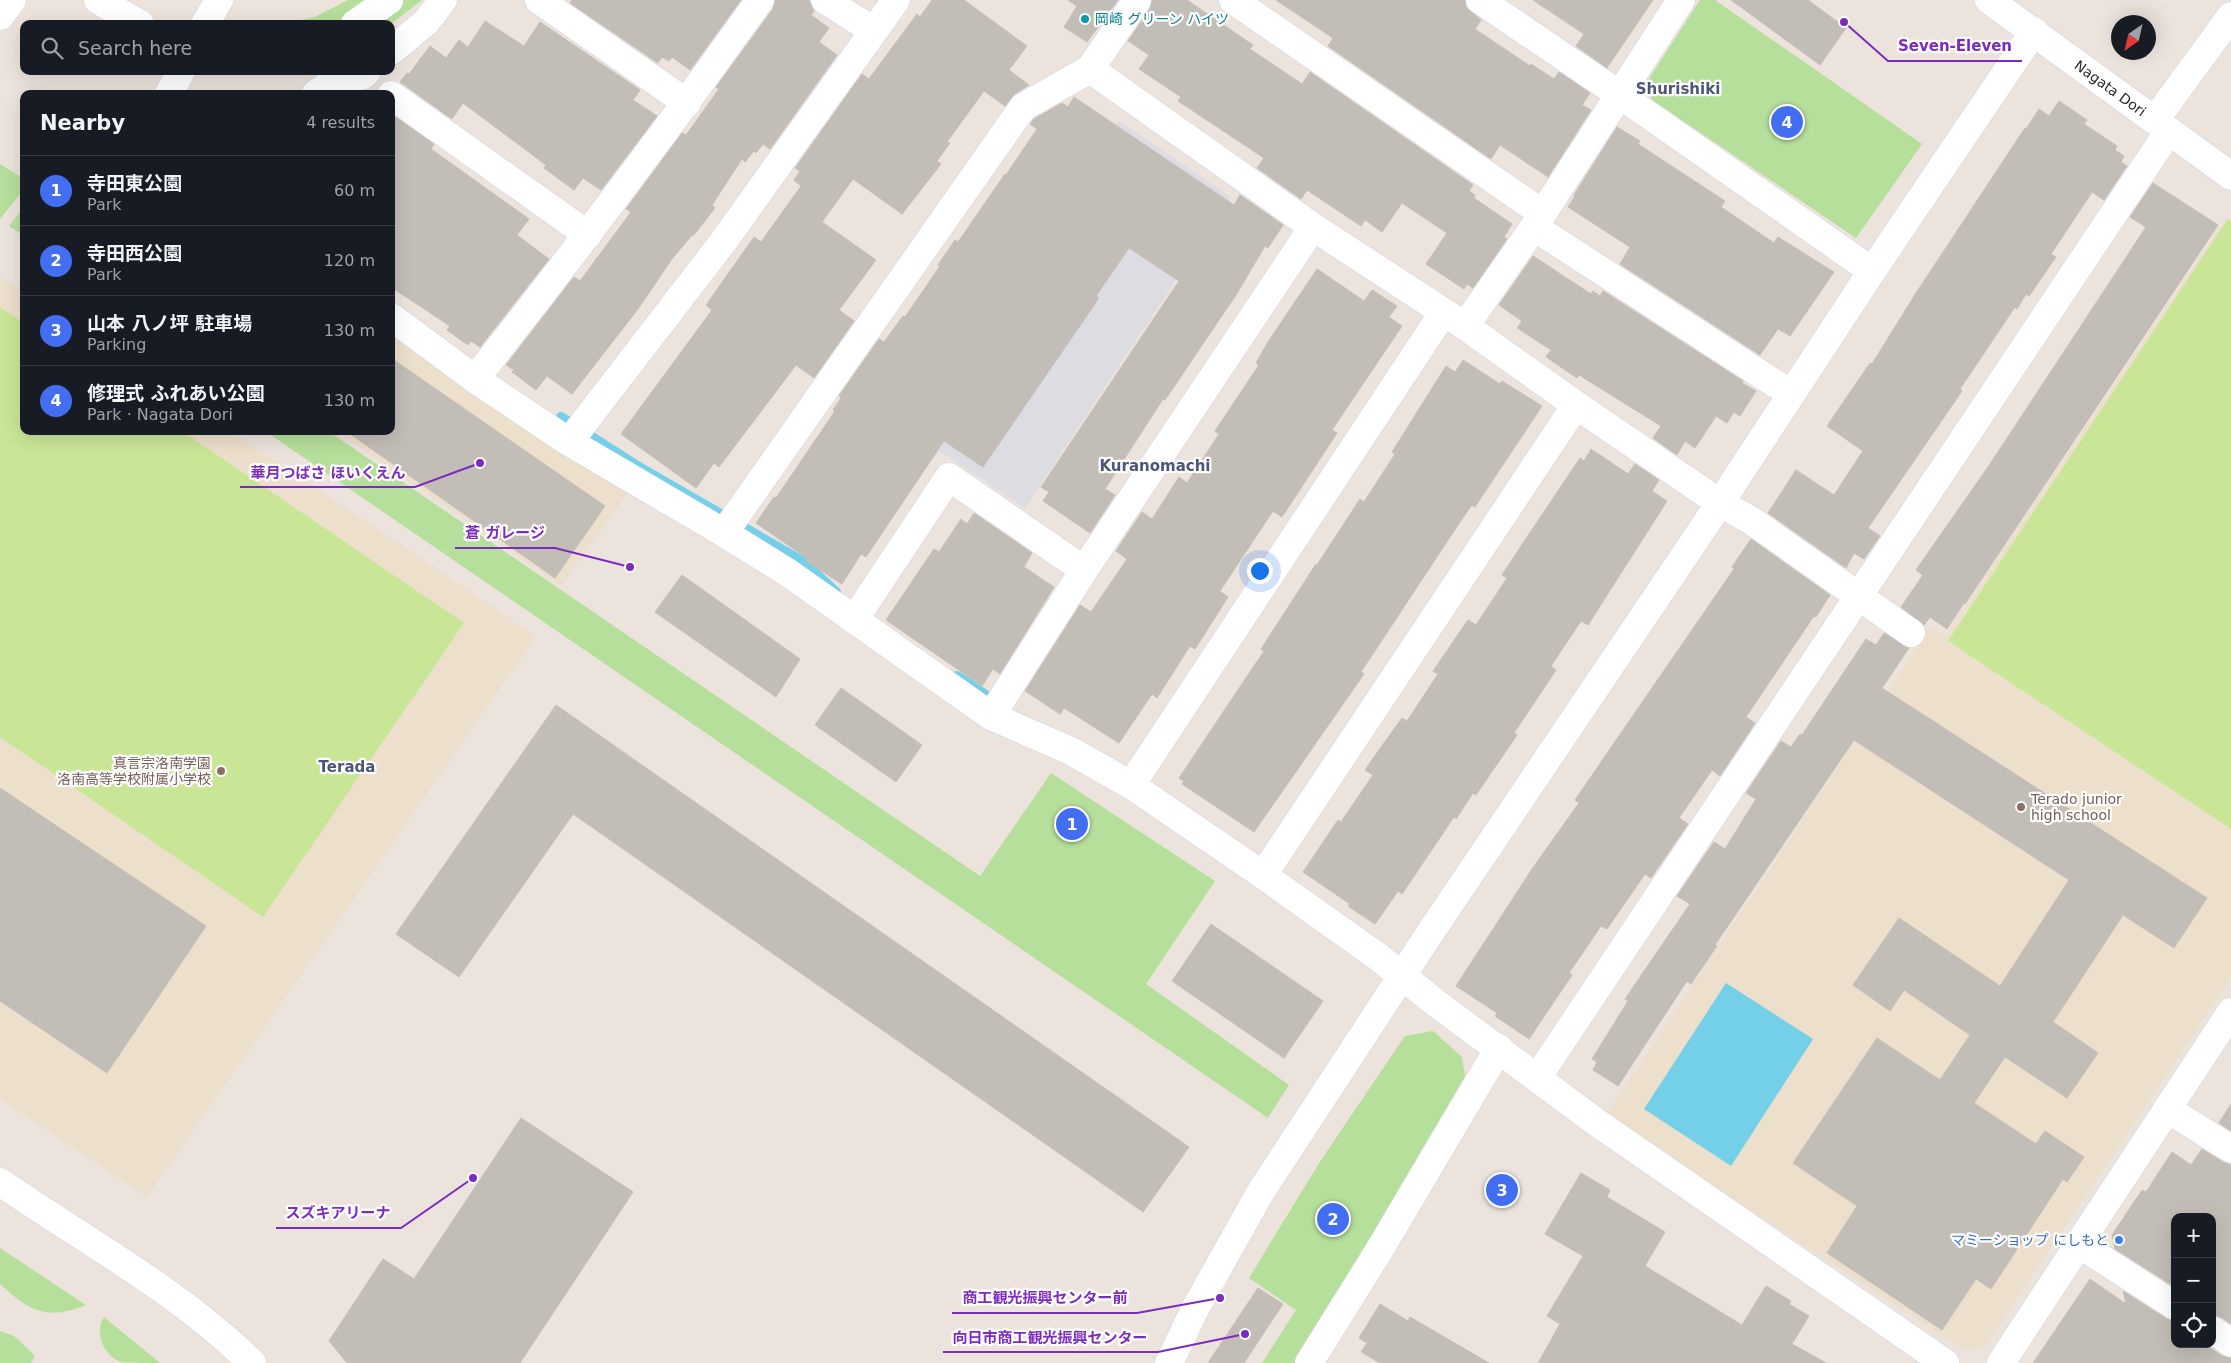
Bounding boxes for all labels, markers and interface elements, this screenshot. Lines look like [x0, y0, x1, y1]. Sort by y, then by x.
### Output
place label: 岡崎 グリーン ハイツ [1095, 11, 1229, 27]
marker: 岡崎 グリーン ハイツ [1079, 13, 1091, 25]
north arrow [2111, 15, 2156, 60]
search box [20, 20, 395, 75]
callout: Seven-Eleven [1888, 31, 2022, 61]
icon: search [38, 34, 66, 62]
text: Search here [78, 37, 192, 59]
text: Seven-Eleven [1898, 37, 2012, 55]
street label: Nagata Dori [2072, 57, 2149, 119]
district label: Shurishiki [1636, 80, 1720, 98]
pin: 4 [1771, 103, 1803, 141]
text: Nearby [40, 111, 125, 135]
text: 4 results [306, 113, 375, 132]
text: 寺田東公園 [87, 172, 182, 194]
text: 1 [50, 181, 62, 200]
text: 60 m [334, 181, 375, 200]
text: Park [87, 195, 122, 214]
text: 寺田西公園 [87, 242, 182, 264]
text: 2 [50, 251, 62, 270]
text: 120 m [324, 251, 375, 270]
text: Park [87, 265, 122, 284]
text: 山本 八ノ坪 駐車場 [87, 312, 252, 334]
text: 3 [50, 321, 62, 340]
text: 130 m [324, 321, 375, 340]
text: Parking [87, 335, 146, 354]
text: 修理式 ふれあい公園 [87, 382, 265, 404]
text: 4 [50, 391, 62, 410]
text: 130 m [324, 391, 375, 410]
text: Park · Nagata Dori [87, 405, 233, 424]
callout: 華月つばさ ほいくえん [240, 457, 415, 487]
district label: Kuranomachi [1099, 457, 1211, 475]
text: 華月つばさ ほいくえん [250, 464, 406, 482]
callout: 蒼 ガレージ [455, 518, 555, 548]
text: 蒼 ガレージ [465, 524, 545, 542]
your location [1247, 558, 1273, 584]
place label: 真言宗洛南学園 洛南高等学校附属小学校 [57, 755, 211, 787]
district label: Terada [319, 758, 375, 776]
marker: 真言宗洛南学園 洛南高等学校附属小学校 [215, 765, 227, 777]
place label: Terado junior high school [2030, 791, 2122, 823]
marker: Terado junior high school [2015, 801, 2027, 813]
pin: 1 [1056, 805, 1088, 843]
pin: 3 [1486, 1171, 1518, 1209]
callout: スズキアリーナ [276, 1198, 401, 1228]
pin: 2 [1317, 1200, 1349, 1238]
text: スズキアリーナ [285, 1204, 391, 1222]
map controls [2171, 1213, 2216, 1348]
button: + [2171, 1213, 2216, 1258]
place label: マミーショップ にしもと [1951, 1232, 2109, 1248]
marker: マミーショップ にしもと [2113, 1234, 2125, 1246]
button: − [2171, 1258, 2216, 1303]
callout: 商工観光振興センター前 [952, 1283, 1137, 1313]
text: 商工観光振興センター前 [962, 1289, 1128, 1307]
button: locate [2171, 1303, 2216, 1348]
callout: 向日市商工観光振興センター [943, 1322, 1158, 1352]
text: 向日市商工観光振興センター [952, 1329, 1148, 1347]

